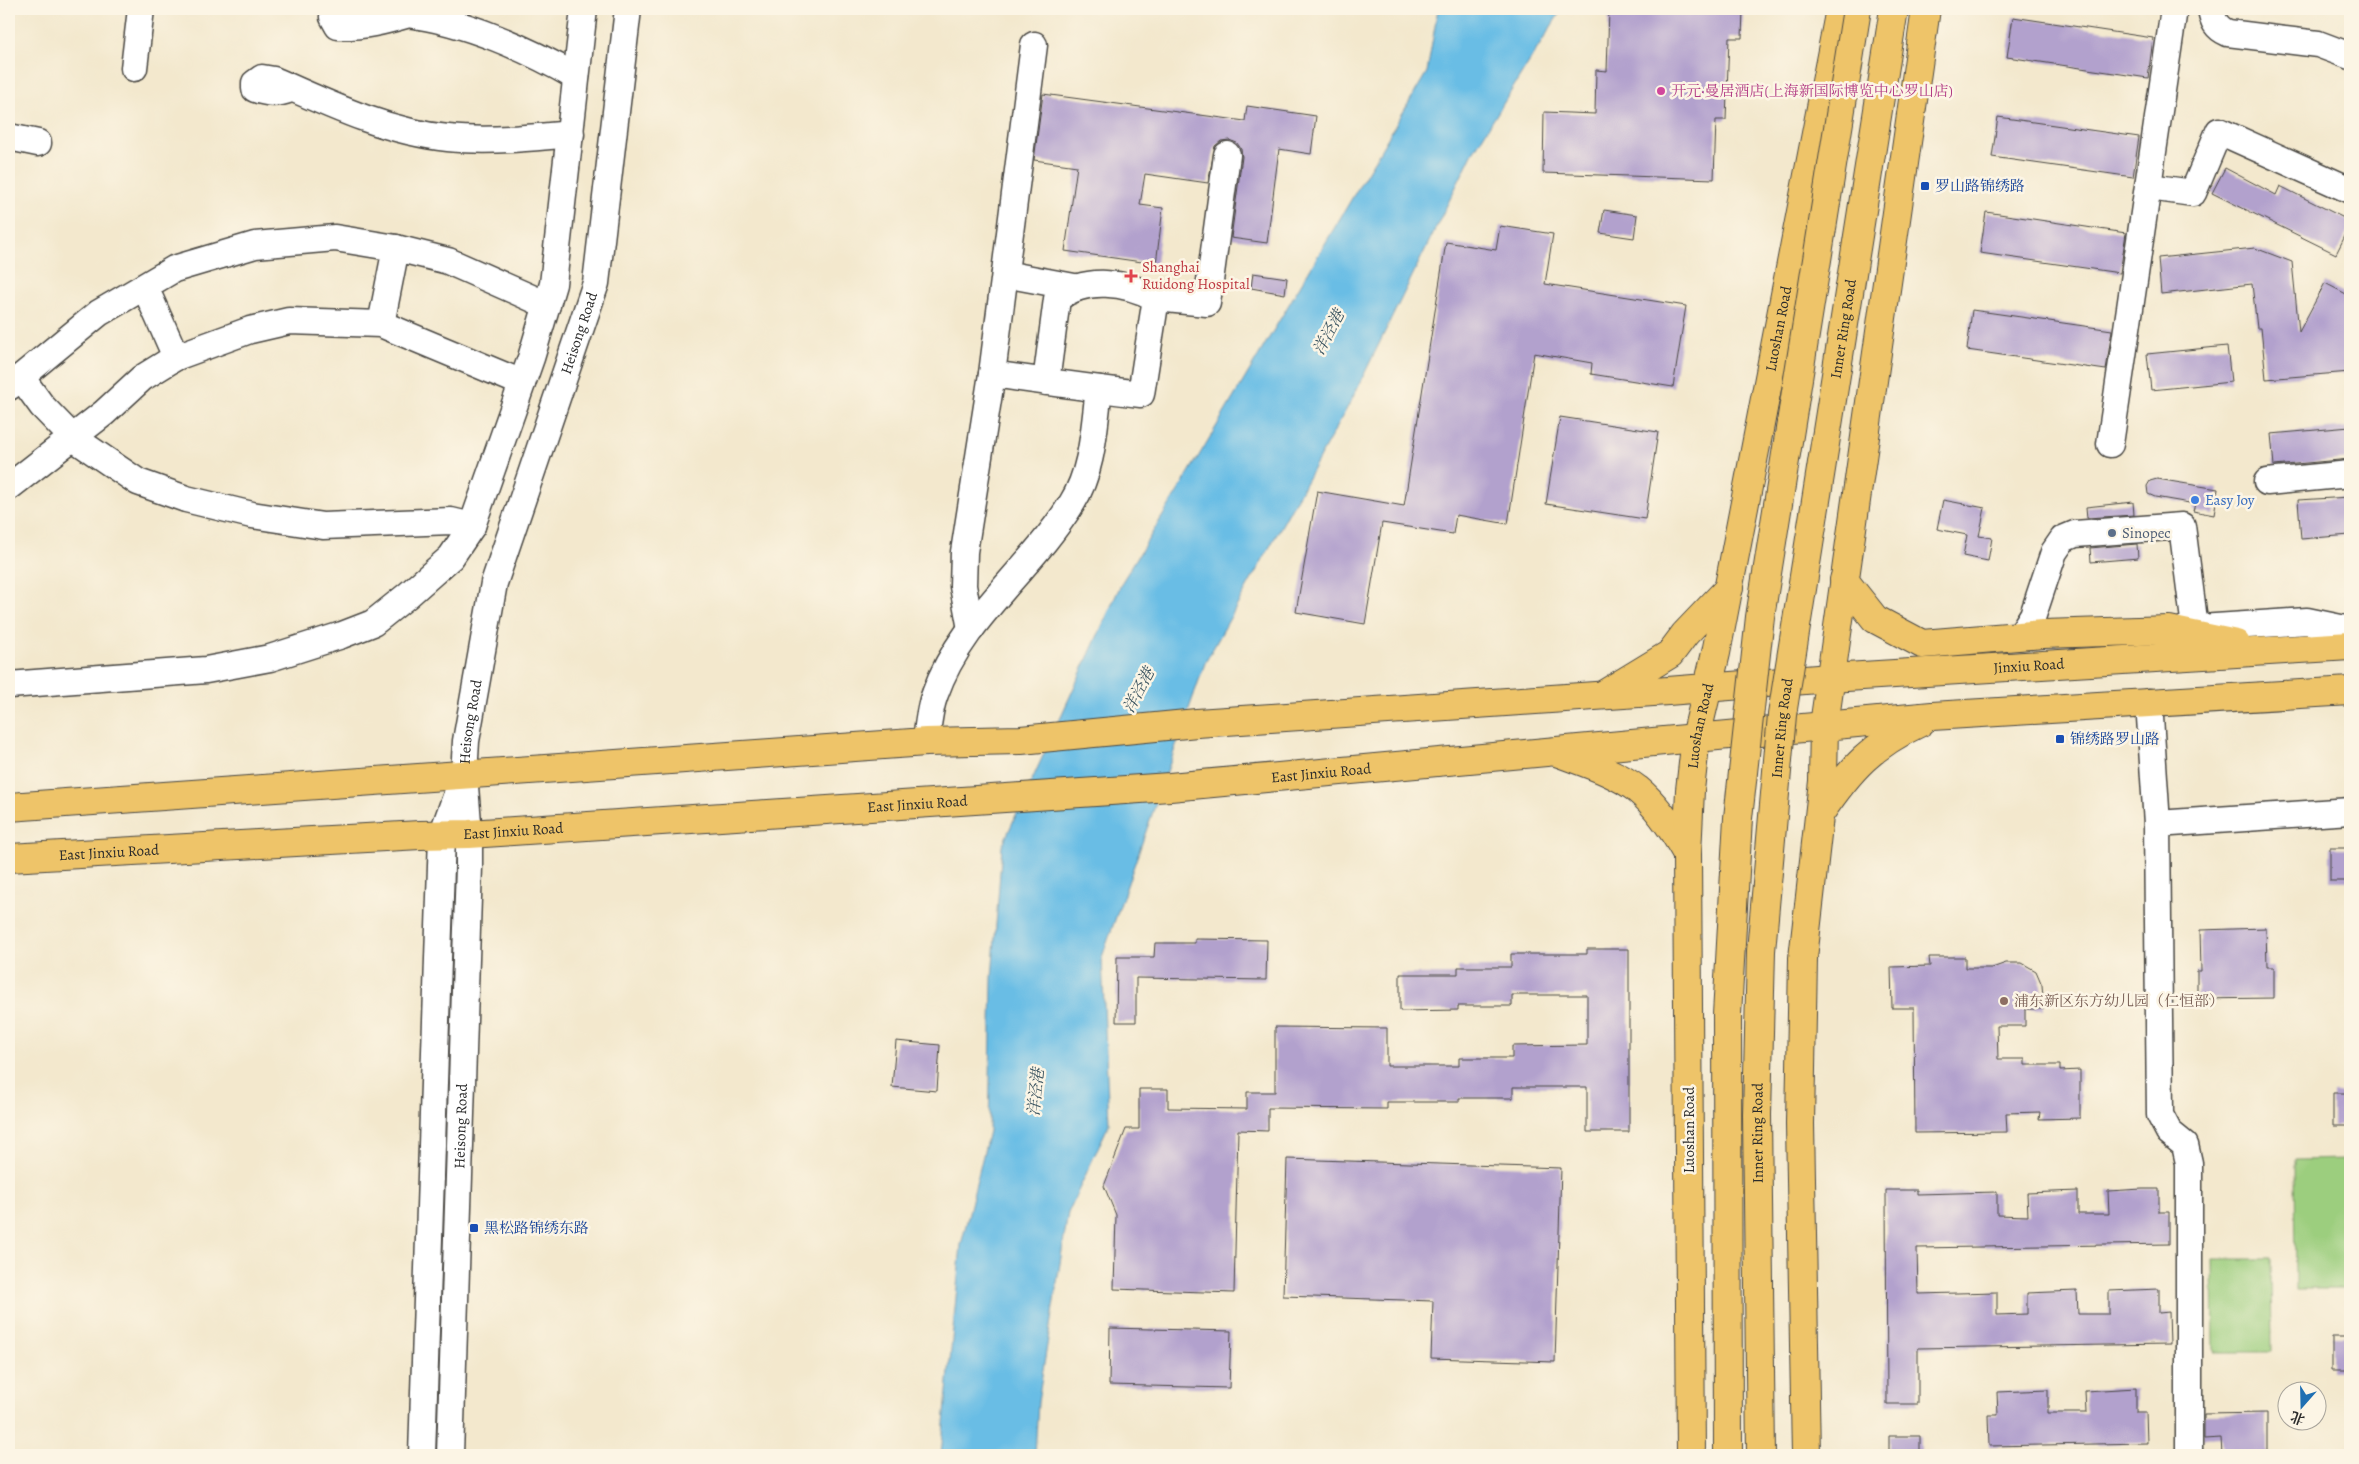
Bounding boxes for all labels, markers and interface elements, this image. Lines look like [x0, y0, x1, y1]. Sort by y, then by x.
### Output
place label: 开元·曼居酒店(上海新国际博览中心罗山店) [1671, 81, 1953, 101]
marker: 开元·曼居酒店(上海新国际博览中心罗山店) [1655, 85, 1667, 97]
place label: 罗山路锦绣路 [1935, 176, 2025, 196]
marker: 罗山路锦绣路 [1919, 180, 1931, 192]
place label: Shanghai Ruidong Hospital [1142, 257, 1250, 294]
marker: Shanghai Ruidong Hospital [1124, 269, 1138, 283]
street label: Inner Ring Road [1826, 277, 1861, 380]
street label: Luoshan Road [1760, 283, 1797, 373]
street label: Heisong Road [556, 289, 603, 377]
water label: 洋泾港 [1308, 304, 1351, 359]
place label: Easy Joy [2205, 490, 2255, 510]
marker: Easy Joy [2189, 494, 2201, 506]
place label: Sinopec [2122, 523, 2171, 543]
marker: Sinopec [2106, 527, 2118, 539]
street label: Jinxiu Road [1993, 654, 2066, 678]
water label: 洋泾港 [1118, 662, 1161, 717]
street label: Inner Ring Road [1766, 676, 1798, 779]
street label: Heisong Road [455, 677, 487, 765]
street label: Luoshan Road [1682, 680, 1719, 770]
place label: 锦绣路罗山路 [2070, 729, 2160, 749]
marker: 锦绣路罗山路 [2054, 733, 2066, 745]
street label: East Jinxiu Road [1270, 758, 1373, 788]
street label: East Jinxiu Road [867, 791, 969, 817]
street label: East Jinxiu Road [463, 818, 565, 844]
street label: East Jinxiu Road [58, 840, 160, 865]
place label: 浦东新区东方幼儿园（仁恒部） [2014, 991, 2224, 1011]
marker: 浦东新区东方幼儿园（仁恒部） [1998, 995, 2010, 1007]
water label: 洋泾港 [1023, 1065, 1050, 1117]
street label: Heisong Road [449, 1082, 472, 1169]
street label: Inner Ring Road [1747, 1082, 1768, 1183]
street label: Luoshan Road [1679, 1086, 1699, 1173]
place label: 黑松路锦绣东路 [484, 1218, 589, 1238]
marker: 黑松路锦绣东路 [468, 1222, 480, 1234]
north arrow [2276, 1382, 2326, 1432]
text: 北 [2288, 1406, 2308, 1429]

